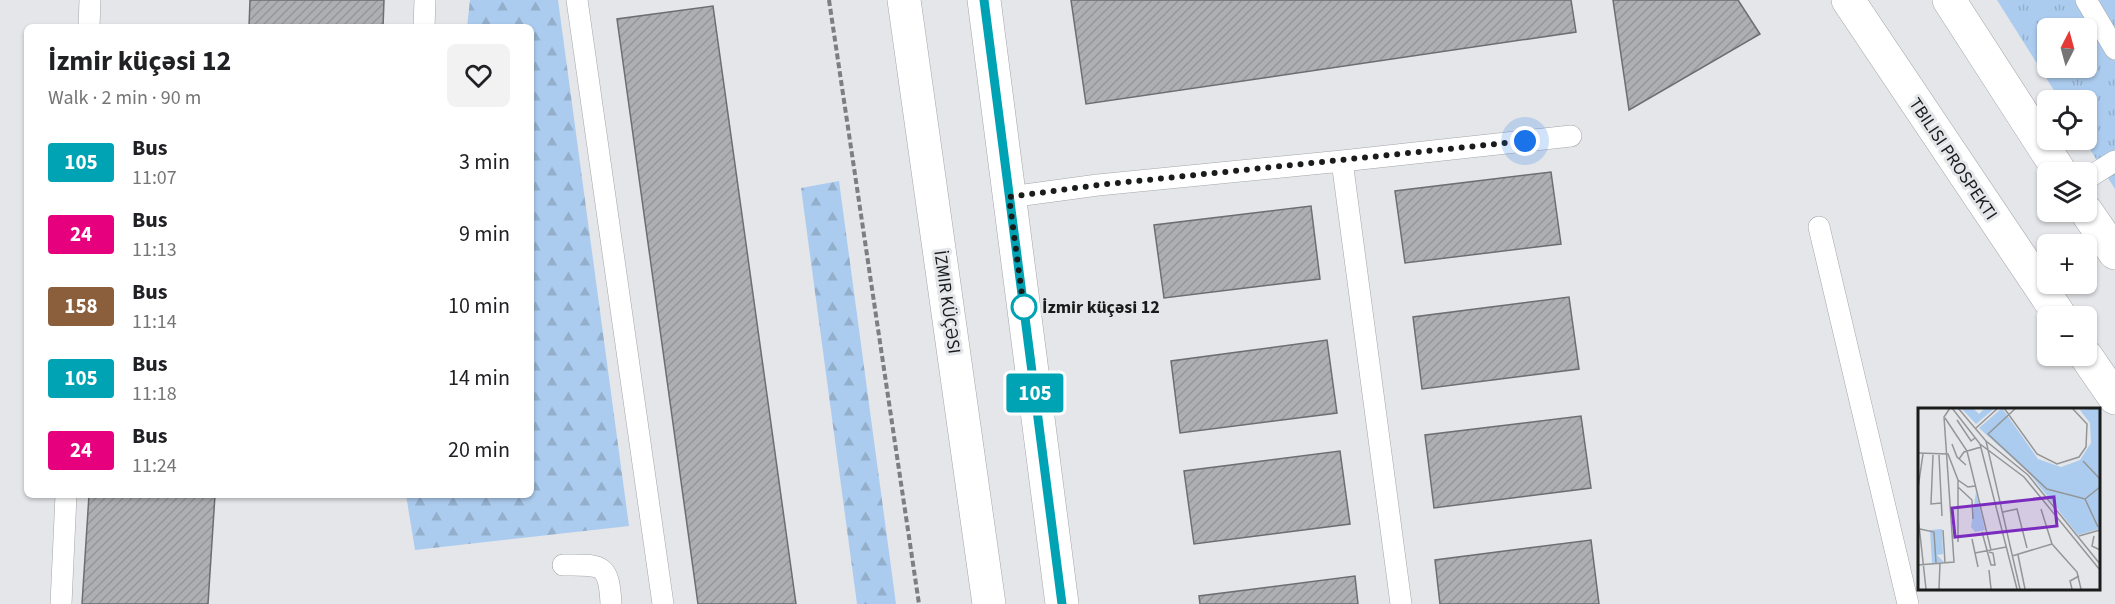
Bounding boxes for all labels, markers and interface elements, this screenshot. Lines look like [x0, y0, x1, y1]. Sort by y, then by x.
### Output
north arrow [2037, 18, 2097, 78]
map controls [2037, 18, 2097, 366]
text: İzmir küçəsi 12 [48, 41, 231, 81]
button: heart [447, 44, 510, 107]
text: Walk · 2 min · 90 m [48, 84, 201, 112]
button: locate [2037, 90, 2097, 150]
street label: TBILISI PROSPEKTI [1903, 93, 2003, 225]
your location [1510, 126, 1540, 156]
text: Bus [132, 132, 168, 164]
text: 3 min [459, 146, 510, 178]
text: 105 [64, 147, 98, 177]
button: layers [2037, 162, 2097, 222]
text: 11:07 [132, 164, 177, 192]
text: Bus [132, 204, 168, 236]
text: 9 min [459, 218, 510, 250]
text: 24 [70, 219, 92, 249]
button: + [2037, 234, 2097, 294]
text: 11:13 [132, 236, 177, 264]
street label: İZMIR KÜÇƏSI [927, 249, 967, 355]
text: Bus [132, 276, 168, 308]
text: 10 min [448, 290, 510, 322]
text: 158 [64, 291, 98, 321]
marker: İzmir küçəsi 12 [1011, 294, 1037, 320]
place label: İzmir küçəsi 12 [1042, 295, 1160, 320]
button: − [2037, 306, 2097, 366]
text: 11:14 [132, 308, 177, 336]
text: Bus [132, 348, 168, 380]
text: 14 min [448, 362, 510, 394]
text: 105 [64, 363, 98, 393]
line badge: 105 [1000, 374, 1070, 412]
text: 105 [1018, 378, 1052, 408]
text: 11:18 [132, 380, 177, 408]
inset map [1918, 408, 2100, 589]
text: Bus [132, 420, 168, 452]
text: 20 min [448, 434, 510, 466]
text: 24 [70, 435, 92, 465]
text: 11:24 [132, 452, 177, 480]

